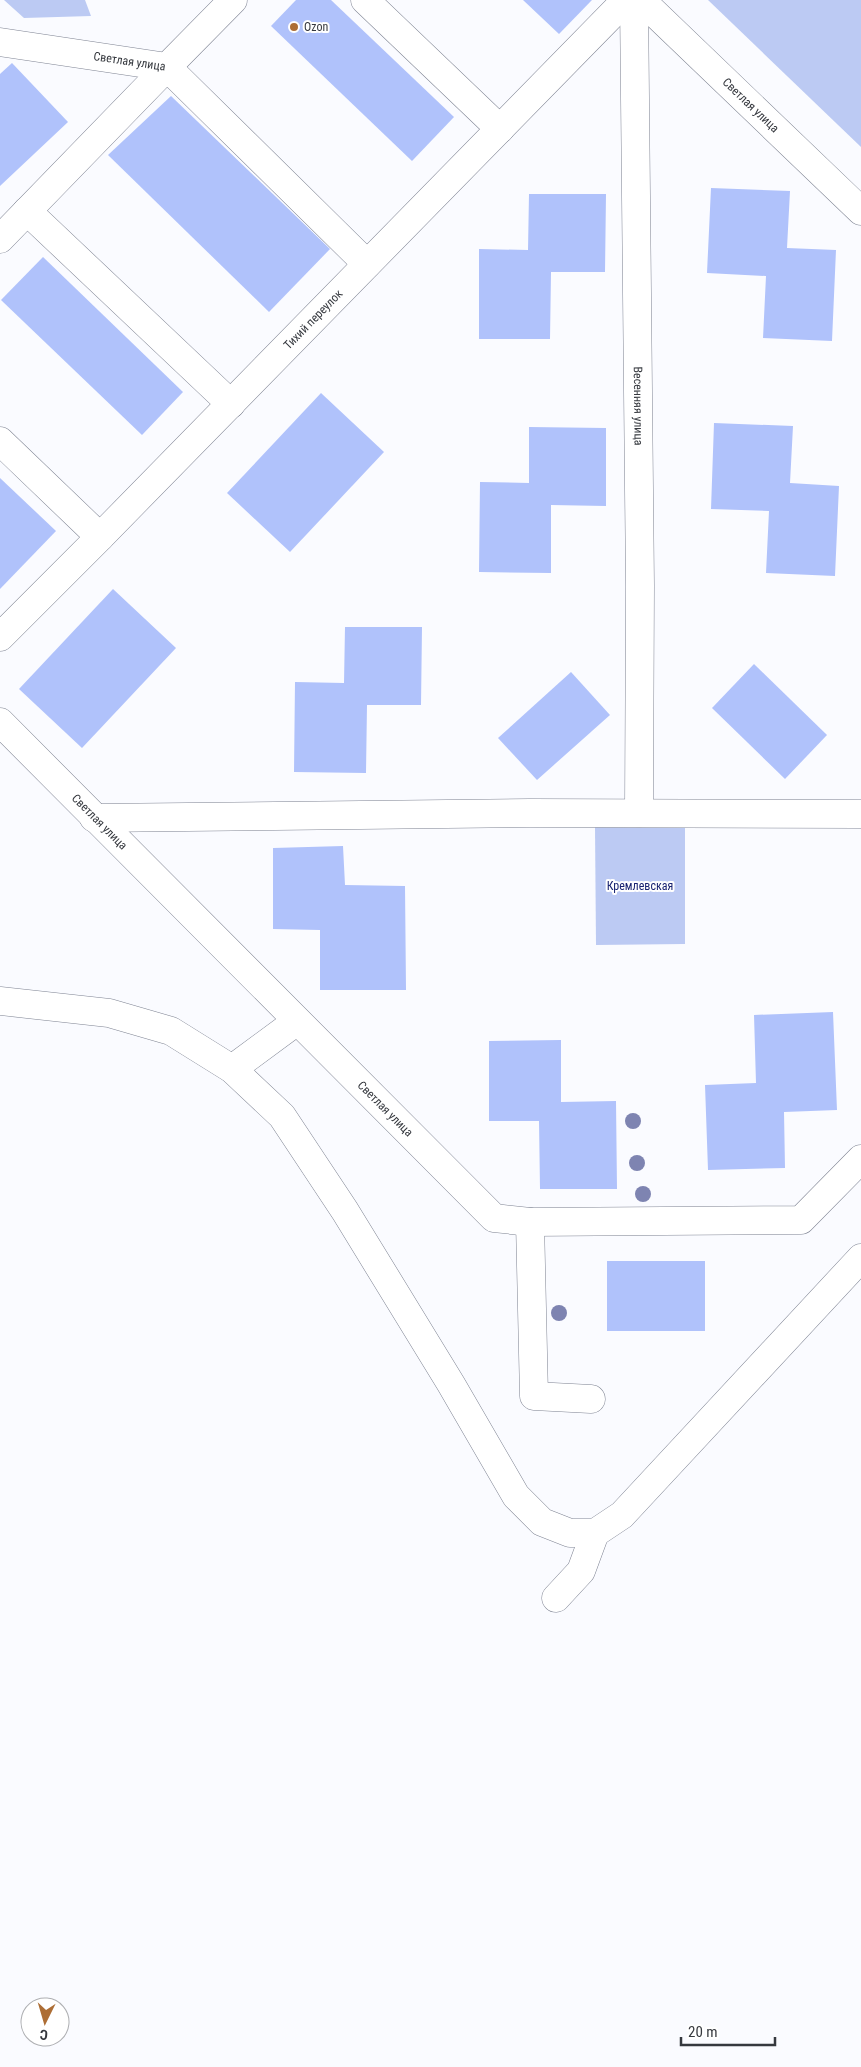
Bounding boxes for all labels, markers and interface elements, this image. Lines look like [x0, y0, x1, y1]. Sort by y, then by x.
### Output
place label: Ozon [304, 20, 328, 34]
marker: Ozon [288, 21, 300, 33]
street label: Светлая улица [93, 49, 167, 74]
street label: Светлая улица [720, 75, 782, 136]
street label: Тихий переулок [281, 287, 346, 352]
street label: Весенняя улица [631, 366, 646, 446]
street label: Светлая улица [69, 791, 130, 853]
park label: Кремлевская [607, 879, 673, 893]
street label: Светлая улица [355, 1078, 416, 1140]
north arrow [20, 1997, 70, 2047]
scale bar [681, 2014, 775, 2046]
text: 20 m [688, 2023, 718, 2041]
text: С [39, 2027, 49, 2043]

